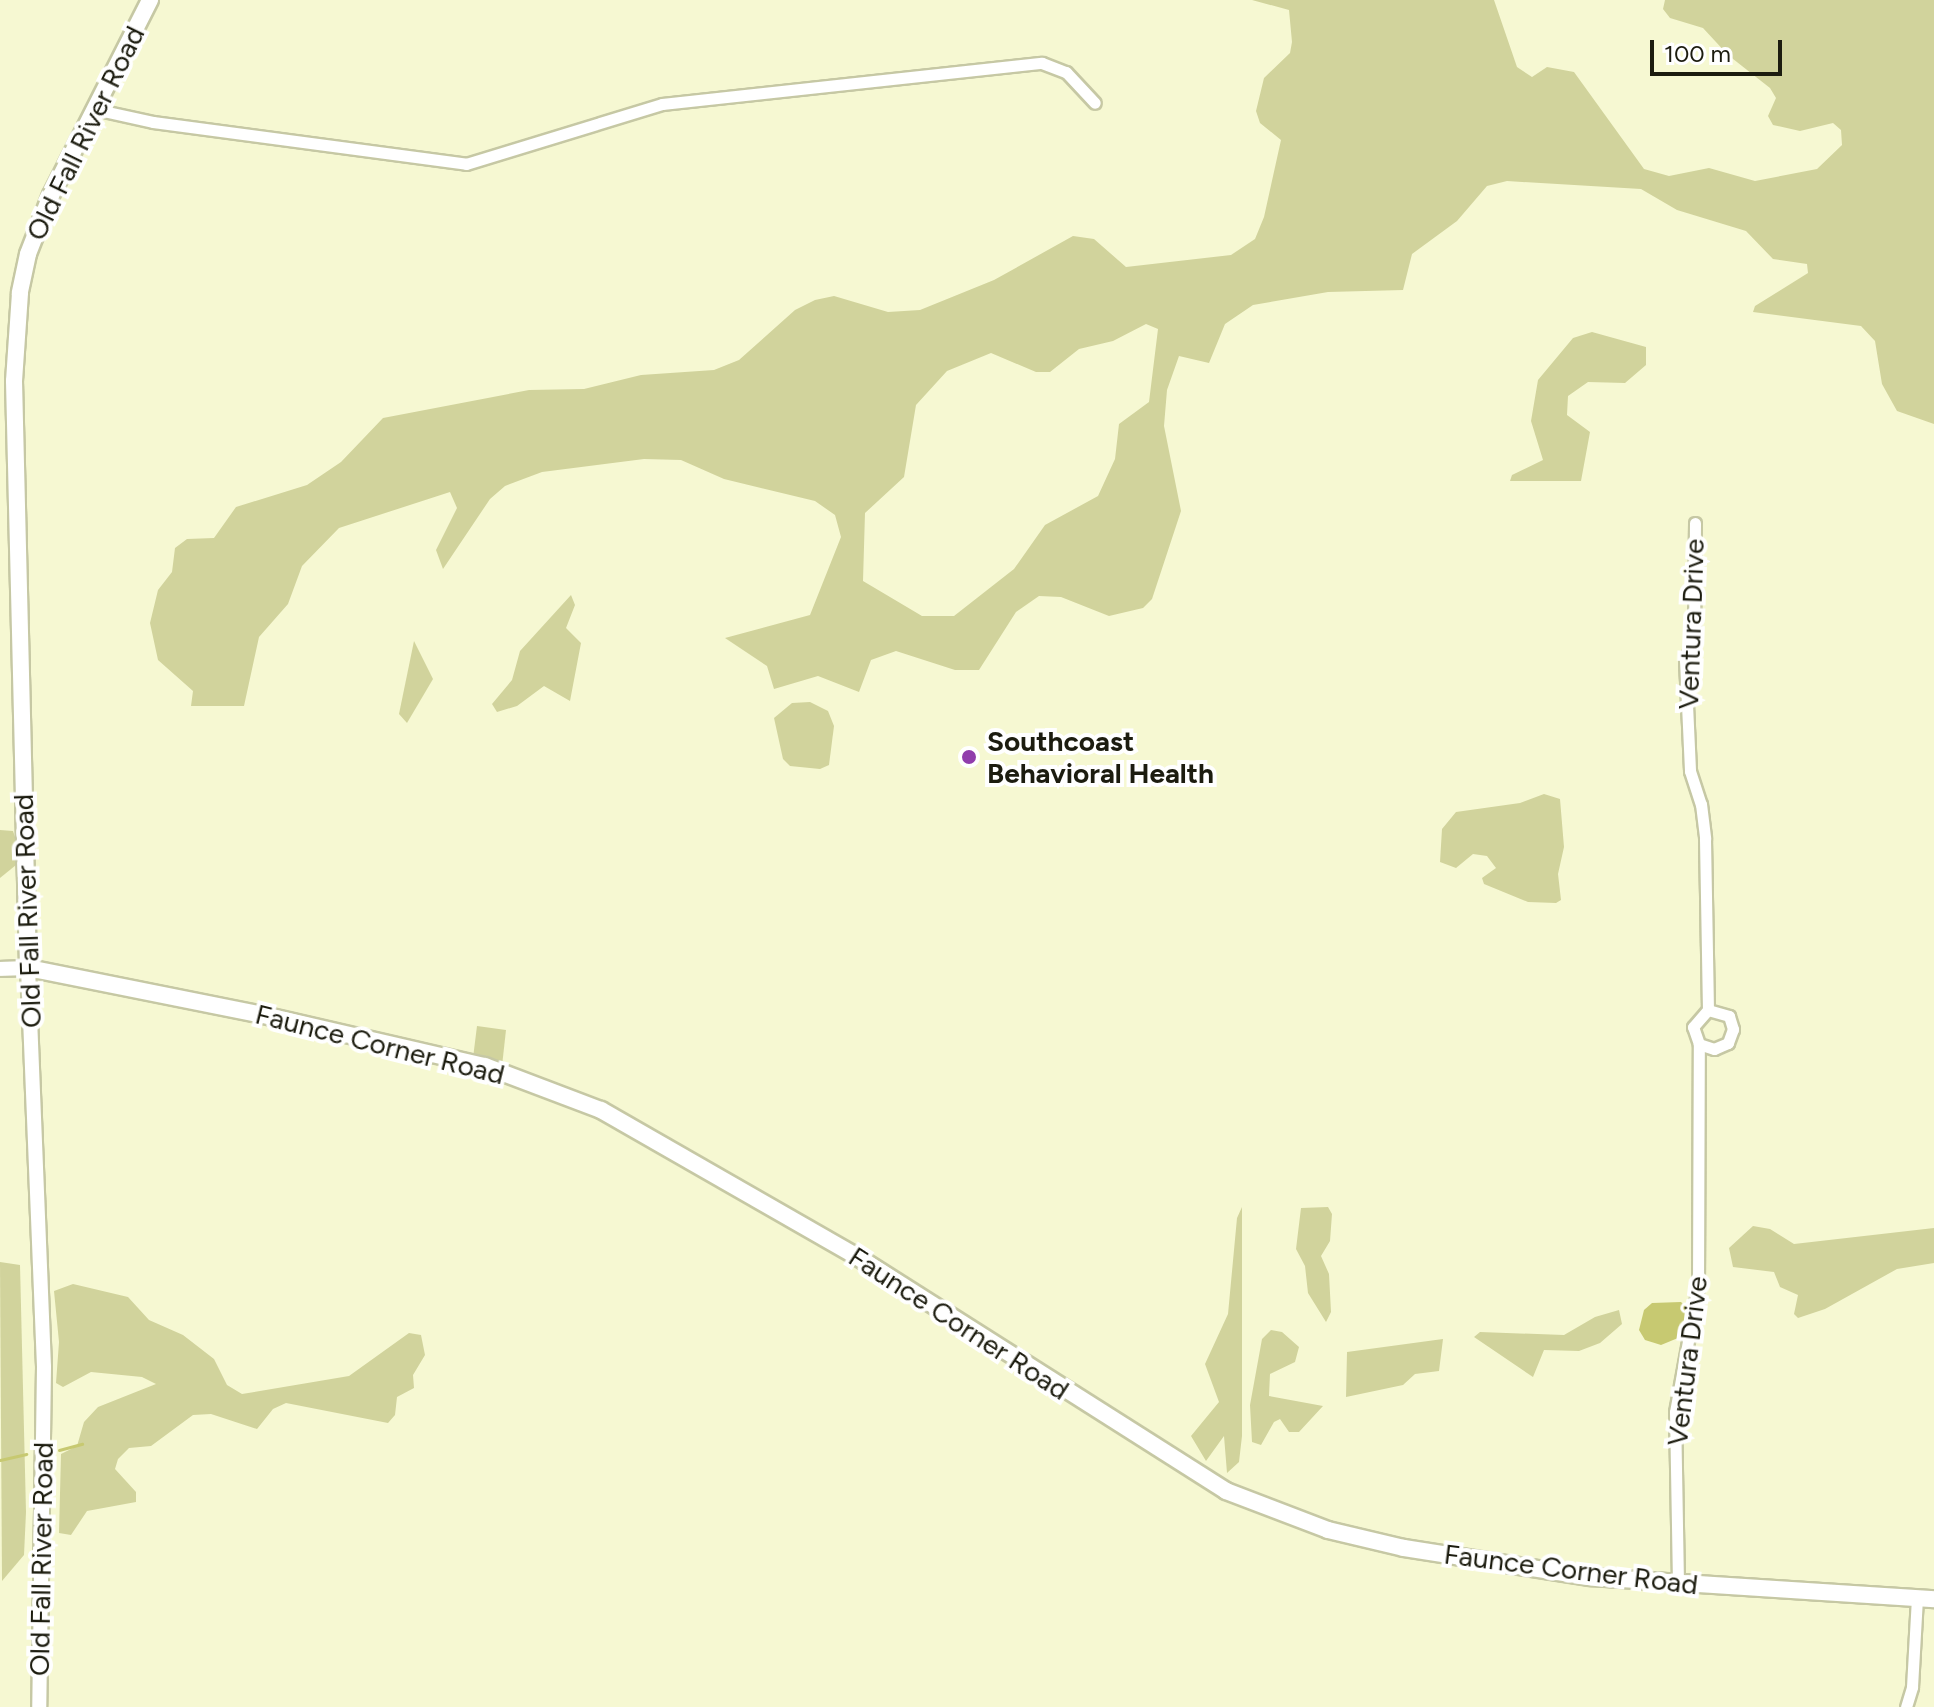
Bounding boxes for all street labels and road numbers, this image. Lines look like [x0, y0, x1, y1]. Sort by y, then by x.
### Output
street label: Old Fall River Road [19, 20, 151, 246]
street label: Ventura Drive [1671, 538, 1711, 710]
street label: Old Fall River Road [6, 793, 48, 1029]
street label: Faunce Corner Road [252, 997, 508, 1091]
street label: Faunce Corner Road [843, 1239, 1075, 1407]
street label: Ventura Drive [1660, 1274, 1714, 1448]
street label: Old Fall River Road [22, 1442, 60, 1676]
street label: Faunce Corner Road [1442, 1537, 1700, 1601]

